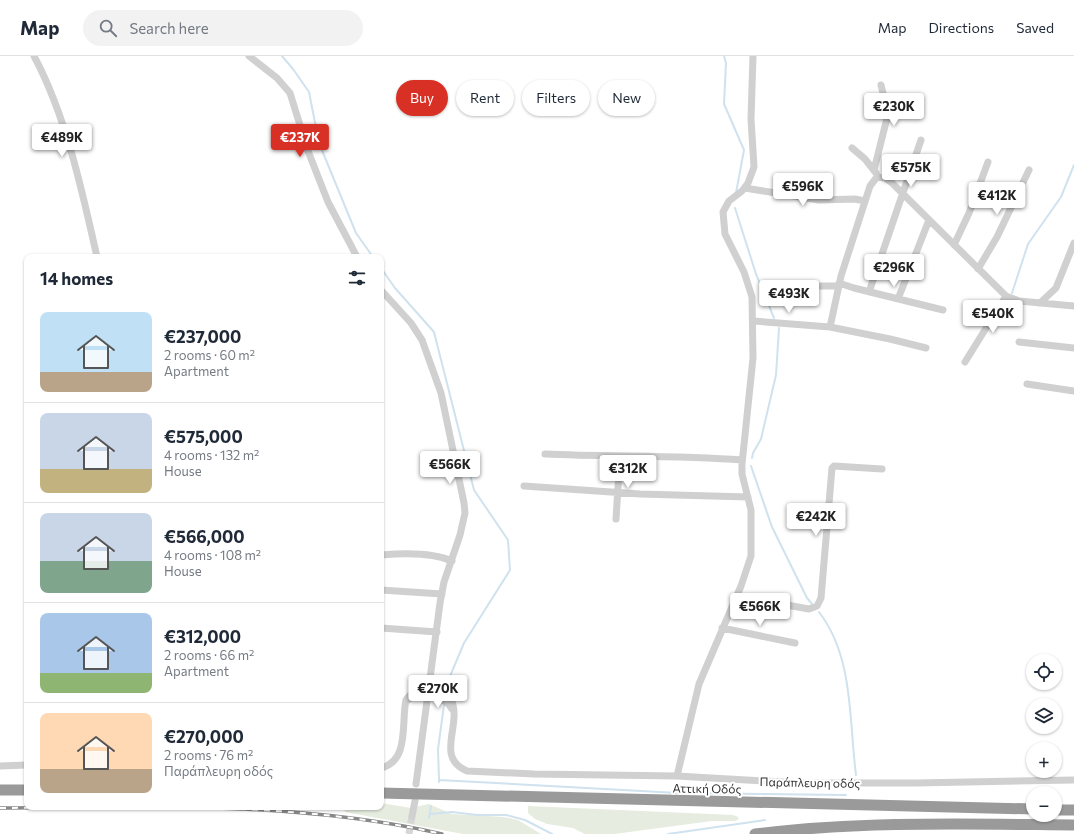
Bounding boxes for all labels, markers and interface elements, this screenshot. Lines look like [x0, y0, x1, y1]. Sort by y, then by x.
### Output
search box [83, 10, 363, 46]
text: Map [20, 16, 59, 39]
icon: search [97, 17, 119, 39]
text: Search here [129, 19, 209, 37]
text: Map [878, 19, 907, 36]
text: Directions [929, 19, 994, 36]
text: Saved [1016, 19, 1054, 36]
chip: Buy [396, 80, 448, 116]
chip: Rent [456, 80, 514, 116]
chip: Filters [522, 80, 590, 116]
chip: New [598, 80, 655, 116]
pin: €230K [866, 93, 922, 127]
text: €230K [873, 98, 915, 114]
pin: €489K [34, 124, 90, 158]
pin: €237K [272, 124, 328, 158]
text: €489K [41, 129, 83, 145]
text: €237K [280, 129, 320, 145]
pin: €575K [883, 154, 939, 188]
text: €575K [891, 159, 931, 175]
pin: €596K [775, 173, 831, 207]
text: €596K [782, 178, 824, 194]
pin: €412K [969, 182, 1025, 216]
text: €412K [977, 187, 1017, 203]
pin: €296K [866, 254, 922, 288]
text: €296K [873, 259, 915, 275]
icon: filters [346, 267, 368, 289]
text: 14 homes [40, 268, 113, 289]
pin: €493K [761, 280, 817, 314]
text: €493K [768, 285, 810, 301]
pin: €540K [965, 300, 1021, 334]
text: €540K [972, 305, 1014, 321]
text: €237,000 [164, 326, 241, 347]
icon: home [72, 328, 120, 376]
text: 2 rooms · 60 m² [164, 347, 255, 363]
text: Apartment [164, 363, 229, 379]
text: €575,000 [164, 426, 243, 447]
icon: home [72, 429, 120, 477]
text: 4 rooms · 132 m² [164, 447, 259, 463]
pin: €566K [422, 451, 478, 485]
pin: €312K [600, 455, 656, 489]
text: €566K [429, 456, 471, 472]
text: €312K [608, 460, 648, 476]
text: House [164, 463, 202, 479]
pin: €242K [788, 503, 844, 537]
text: €242K [796, 508, 836, 524]
text: €566,000 [164, 526, 245, 547]
icon: home [72, 529, 120, 577]
text: 4 rooms · 108 m² [164, 547, 261, 563]
text: House [164, 563, 202, 579]
pin: €566K [732, 593, 788, 627]
text: €566K [739, 598, 781, 614]
text: €312,000 [164, 626, 241, 647]
icon: home [72, 629, 120, 677]
text: 2 rooms · 66 m² [164, 647, 254, 663]
map controls [1026, 654, 1062, 822]
button: locate [1026, 654, 1062, 690]
text: Apartment [164, 663, 229, 679]
pin: €270K [410, 675, 466, 709]
text: €270K [417, 680, 459, 696]
button: layers [1026, 698, 1062, 734]
text: €270,000 [164, 726, 244, 747]
icon: home [72, 729, 120, 777]
button: + [1026, 742, 1062, 778]
text: 2 rooms · 76 m² [164, 747, 253, 763]
text: Παράπλευρη οδός [164, 763, 273, 779]
street label: Παράπλευρη οδός [760, 774, 861, 790]
street label: Αττική Οδός [672, 780, 742, 796]
button: − [1026, 786, 1062, 822]

